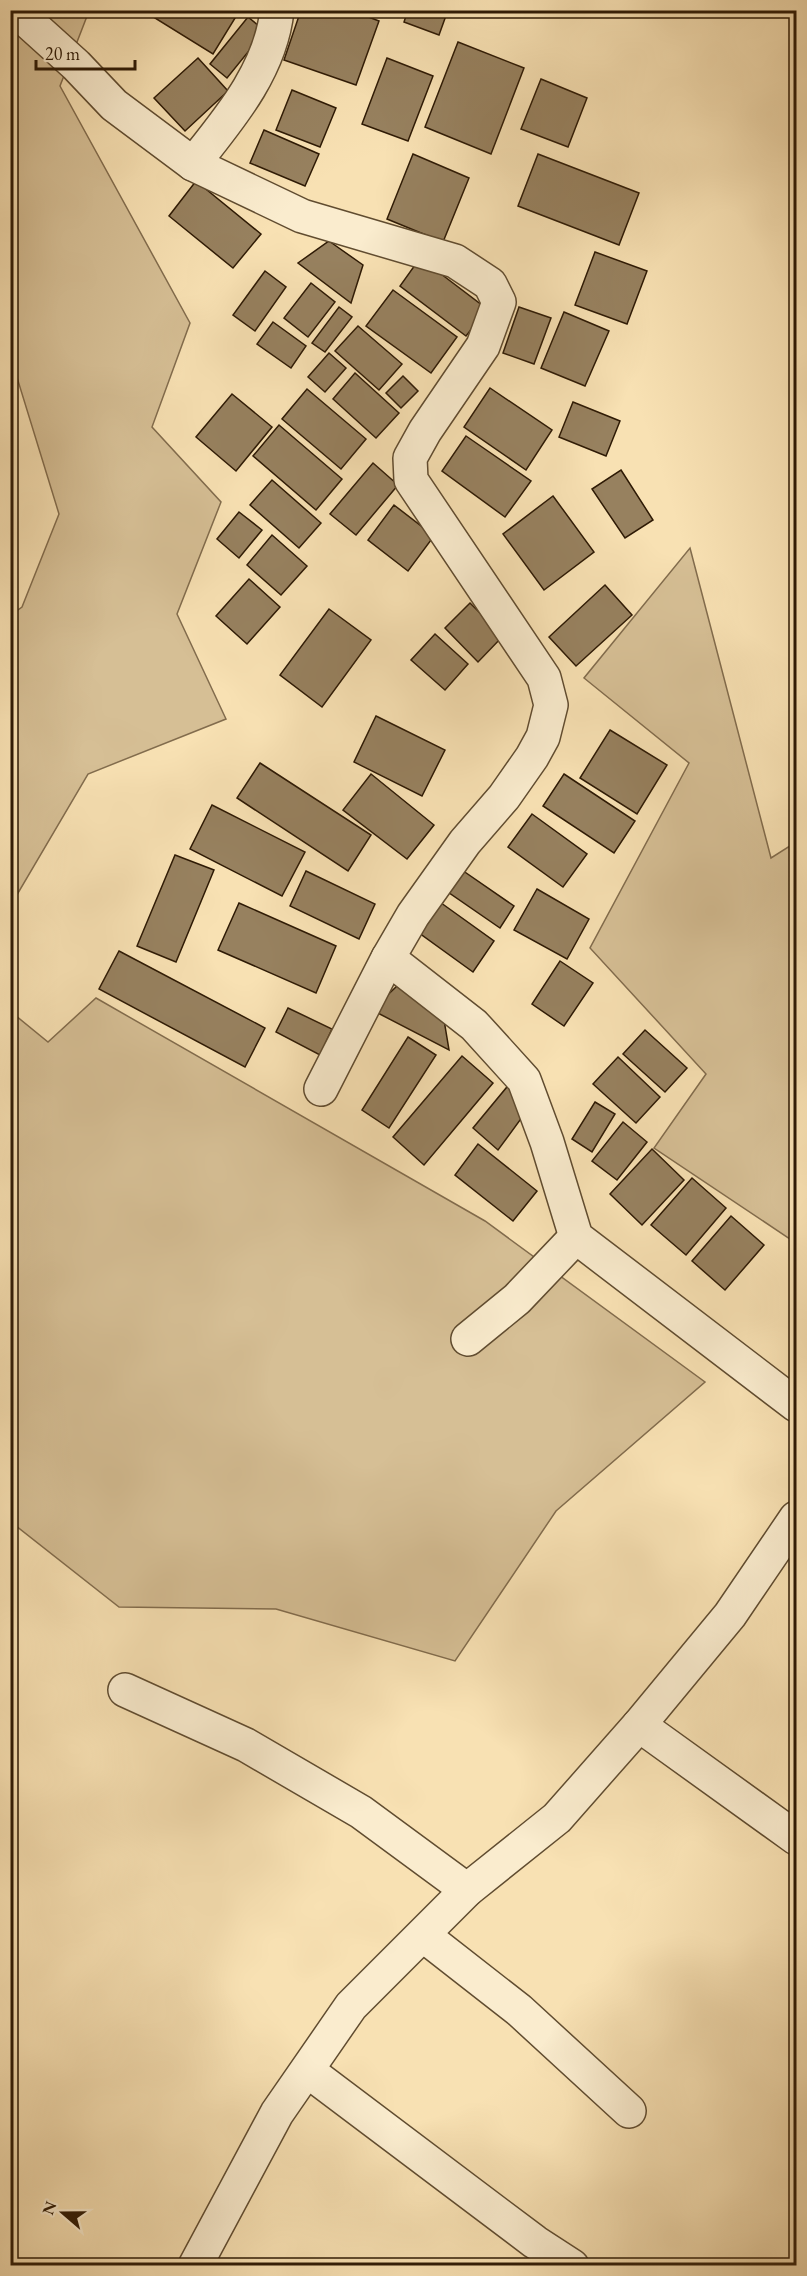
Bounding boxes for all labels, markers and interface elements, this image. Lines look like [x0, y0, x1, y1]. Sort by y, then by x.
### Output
scale bar [36, 33, 135, 71]
text: 20 m [45, 42, 80, 65]
north arrow [33, 2183, 93, 2243]
text: N [37, 2198, 61, 2218]

